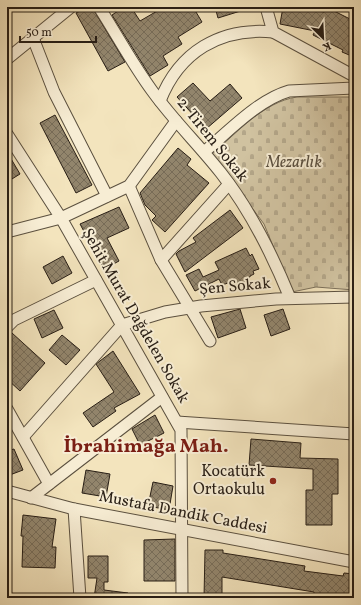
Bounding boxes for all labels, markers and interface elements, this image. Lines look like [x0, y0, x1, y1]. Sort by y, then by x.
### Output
scale bar [20, 18, 96, 44]
north arrow [303, 18, 343, 58]
text: 50 m [26, 25, 52, 41]
text: K [320, 37, 333, 54]
street label: 2. Tirem Sokak [171, 93, 253, 187]
park label: Mezarlık [265, 152, 322, 174]
street label: Şehit Murat Dağdelen Sokak [76, 225, 194, 408]
street label: Şen Sokak [198, 273, 272, 301]
district label: İbrahimağa Mah. [63, 433, 229, 461]
place label: Kocatürk Ortaokulu [193, 461, 265, 501]
marker: Kocatürk Ortaokulu [268, 476, 278, 486]
street label: Mustafa Dandik Caddesi [97, 486, 269, 540]

